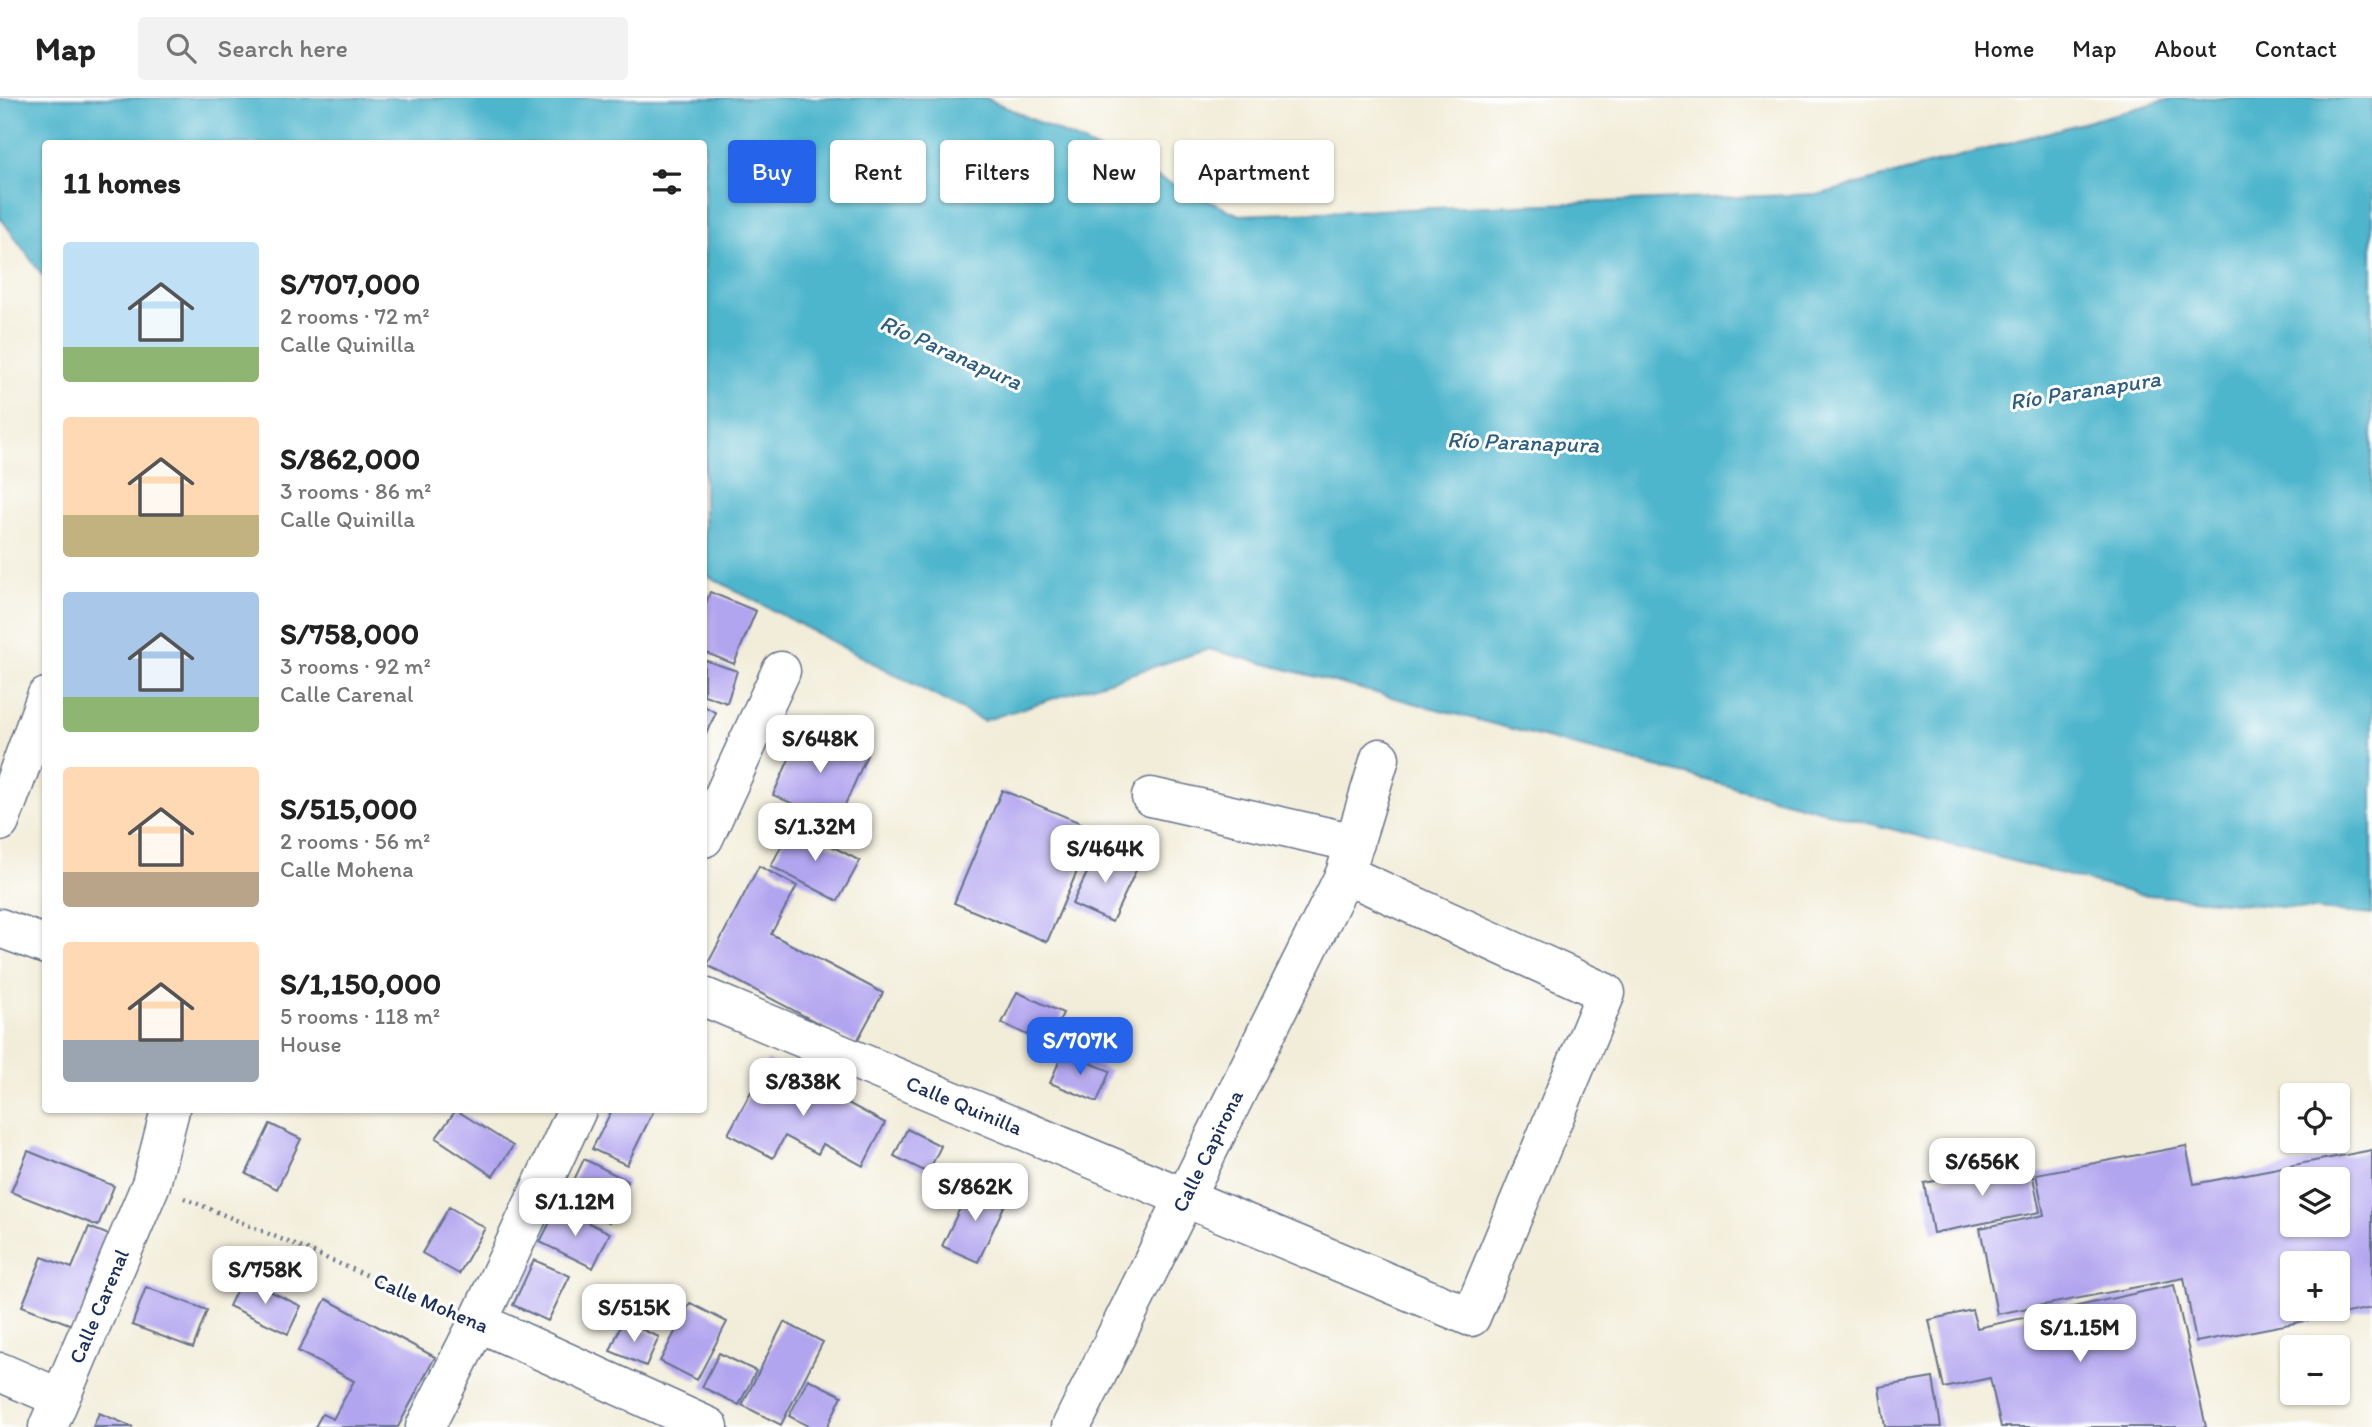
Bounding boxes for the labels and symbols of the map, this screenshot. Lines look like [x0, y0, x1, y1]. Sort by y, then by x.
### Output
water label: Río Paranapura [876, 308, 1026, 396]
water label: Río Paranapura [2008, 364, 2162, 416]
water label: Río Paranapura [1446, 425, 1600, 459]
pin: S/648K [763, 716, 877, 775]
pin: S/1.32M [750, 804, 880, 863]
pin: S/464K [1048, 826, 1162, 885]
pin: S/707K [1023, 1018, 1137, 1077]
pin: S/838K [746, 1058, 860, 1118]
street label: Calle Quinilla [903, 1070, 1026, 1140]
street label: Calle Capirona [1167, 1086, 1248, 1216]
pin: S/656K [1925, 1138, 2039, 1198]
pin: S/862K [918, 1164, 1032, 1223]
pin: S/1.12M [510, 1178, 640, 1238]
street label: Calle Carenal [63, 1245, 134, 1367]
pin: S/758K [208, 1246, 322, 1306]
street label: Calle Mohena [370, 1267, 492, 1338]
pin: S/515K [577, 1284, 691, 1344]
pin: S/1.15M [2015, 1304, 2145, 1364]

